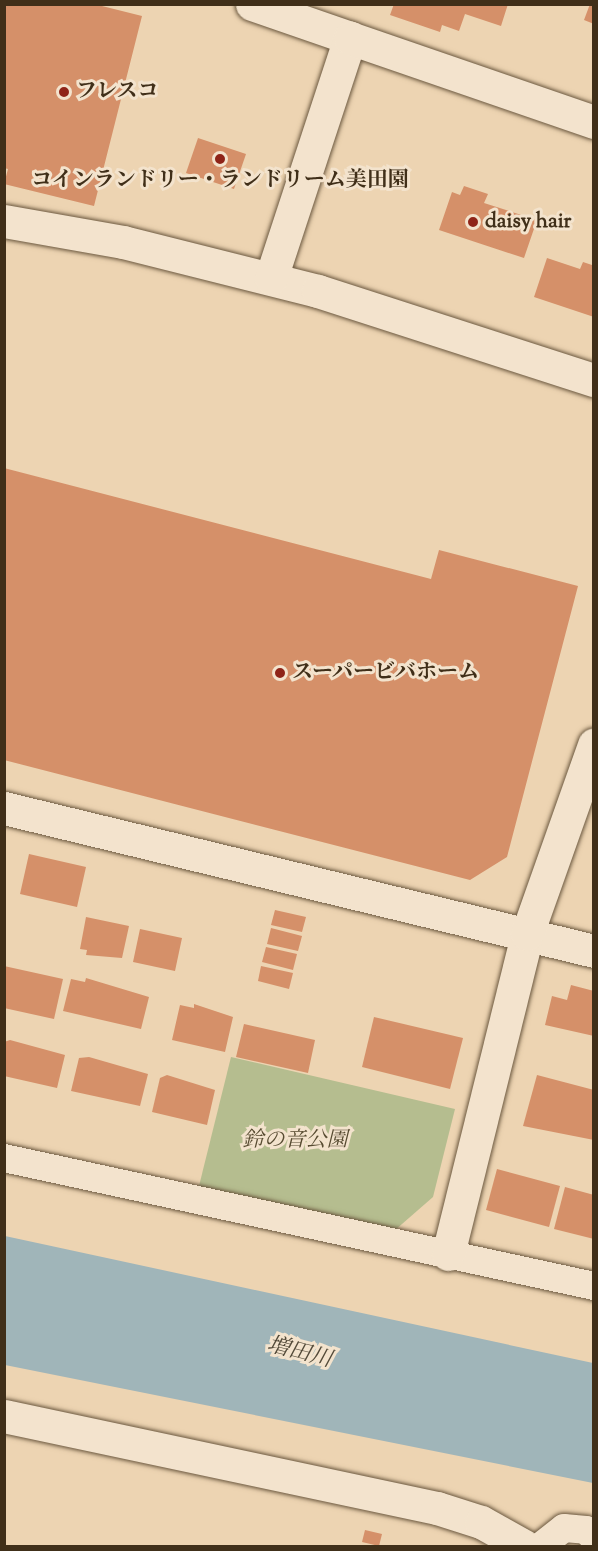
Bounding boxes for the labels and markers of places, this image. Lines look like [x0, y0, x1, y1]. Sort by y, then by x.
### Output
place label: フレスコ [76, 79, 160, 105]
marker: フレスコ [57, 85, 71, 99]
marker: コインランドリー・ランドリーム美田園 [213, 152, 227, 166]
place label: コインランドリー・ランドリーム美田園 [31, 168, 409, 194]
place label: daisy hair [485, 209, 571, 235]
marker: daisy hair [466, 215, 480, 229]
place label: スーパービバホーム [292, 660, 480, 686]
marker: スーパービバホーム [273, 666, 287, 680]

